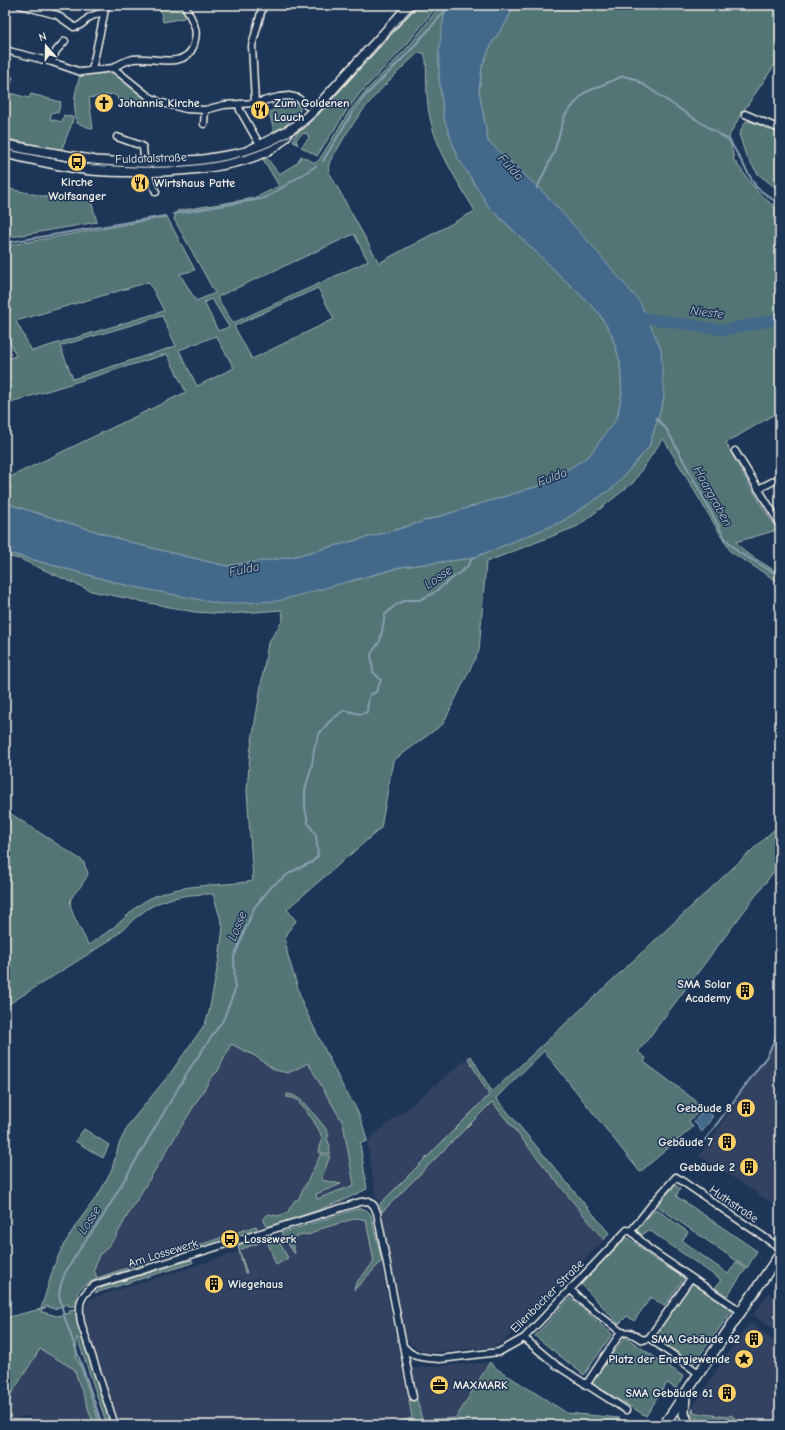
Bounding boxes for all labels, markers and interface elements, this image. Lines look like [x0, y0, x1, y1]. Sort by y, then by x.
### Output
north arrow [26, 26, 66, 66]
text: N [37, 30, 48, 44]
church icon: Johannis Kirche [93, 92, 115, 114]
place label: Johannis Kirche [118, 96, 200, 110]
place label: Zum Goldenen Lauch [274, 96, 350, 124]
restaurant icon: Zum Goldenen Lauch [249, 99, 271, 121]
street label: Fuldatalstraße [115, 150, 187, 166]
bus stop icon: Kirche Wolfsanger [66, 151, 88, 173]
water label: Fulda [495, 151, 527, 184]
restaurant icon: Wirtshaus Patte [129, 172, 151, 194]
place label: Kirche Wolfsanger [48, 175, 106, 203]
place label: Wirtshaus Patte [154, 176, 235, 190]
water label: Nieste [689, 302, 725, 322]
water label: Haargraben [690, 463, 736, 529]
water label: Fulda [535, 464, 569, 490]
water label: Fulda [227, 558, 261, 580]
water label: Losse [421, 562, 455, 592]
water label: Losse [224, 909, 250, 943]
place label: SMA Solar Academy [677, 977, 731, 1005]
building icon: SMA Solar Academy [734, 980, 756, 1002]
building icon: Gebäude 8 [735, 1097, 757, 1119]
place label: Gebäude 8 [676, 1101, 732, 1115]
building icon: Gebäude 7 [716, 1131, 738, 1153]
place label: Gebäude 7 [658, 1135, 714, 1149]
building icon: Gebäude 2 [738, 1156, 760, 1178]
place label: Gebäude 2 [680, 1160, 735, 1174]
street label: Huthstraße [707, 1182, 761, 1226]
water label: Losse [74, 1203, 104, 1237]
bus stop icon: Lossewerk [219, 1228, 241, 1250]
place label: Lossewerk [244, 1232, 297, 1246]
street label: Am Lossewerk [126, 1236, 200, 1270]
street label: Ellenbacher Straße [507, 1256, 587, 1336]
building icon: Wiegehaus [203, 1273, 225, 1295]
place label: Wiegehaus [228, 1277, 283, 1291]
building icon: SMA Gebäude 62 [743, 1328, 765, 1350]
place label: SMA Gebäude 62 [651, 1332, 740, 1346]
place icon: Platz der Energiewende [733, 1348, 755, 1370]
place label: Platz der Energiewende [608, 1352, 730, 1366]
office icon: MAXMARK [428, 1374, 450, 1396]
place label: MAXMARK [453, 1378, 508, 1392]
building icon: SMA Gebäude 61 [716, 1382, 738, 1404]
place label: SMA Gebäude 61 [625, 1386, 713, 1400]

